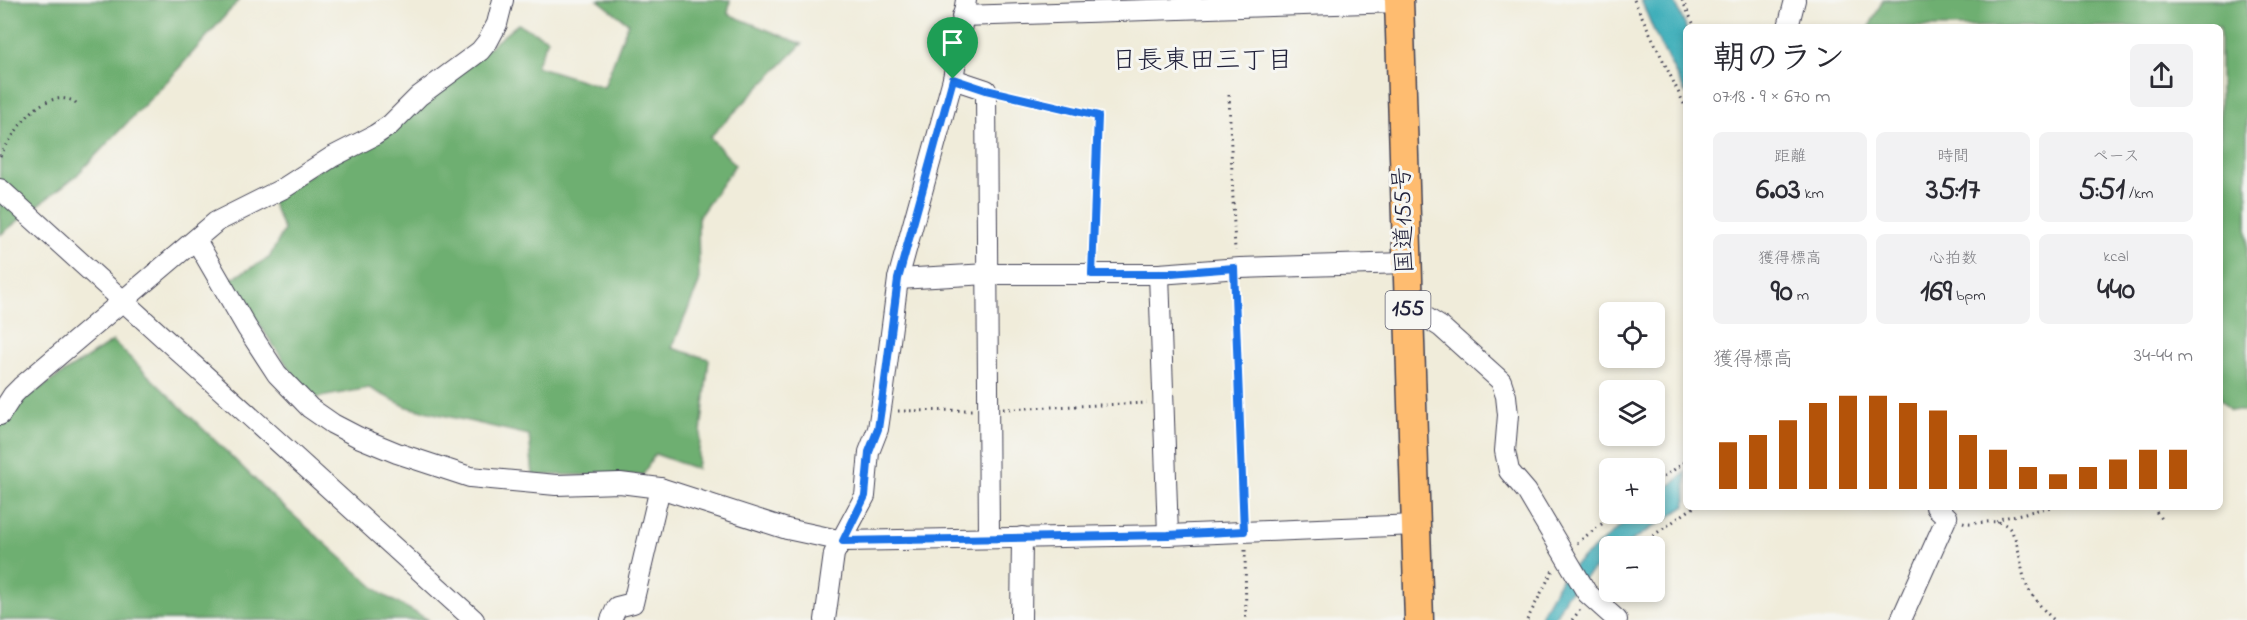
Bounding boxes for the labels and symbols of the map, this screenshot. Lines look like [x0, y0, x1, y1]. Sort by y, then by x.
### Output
pin [927, 17, 978, 79]
district label: 日長東田三丁目 [1111, 43, 1293, 81]
street label: 国道155号 [1386, 166, 1424, 274]
road number: 155 [1386, 291, 1430, 329]

